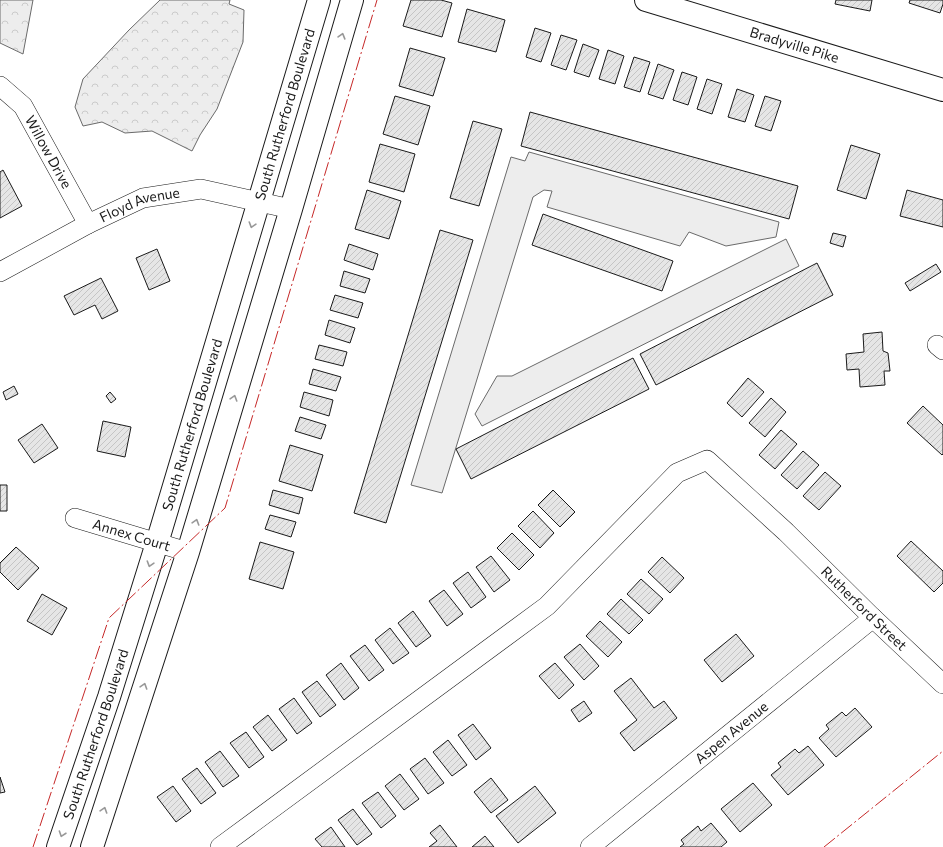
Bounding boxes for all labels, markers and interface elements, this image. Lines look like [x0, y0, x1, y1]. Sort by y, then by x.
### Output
street label: Bradyville Pike [748, 23, 841, 66]
street label: South Rutherford Boulevard [251, 26, 318, 202]
one-way arrow [337, 33, 345, 40]
street label: Willow Drive [22, 112, 76, 191]
street label: Floyd Avenue [96, 183, 181, 225]
one-way arrow [248, 222, 257, 229]
street label: South Rutherford Boulevard [158, 337, 225, 513]
one-way arrow [229, 395, 238, 402]
street label: Annex Court [91, 515, 173, 554]
one-way arrow [191, 519, 200, 526]
one-way arrow [146, 561, 155, 568]
street label: Rutherford Street [818, 563, 911, 654]
street label: South Rutherford Boulevard [59, 647, 131, 821]
one-way arrow [139, 683, 148, 690]
street label: Aspen Avenue [691, 697, 771, 767]
one-way arrow [99, 807, 108, 814]
one-way arrow [58, 831, 67, 838]

